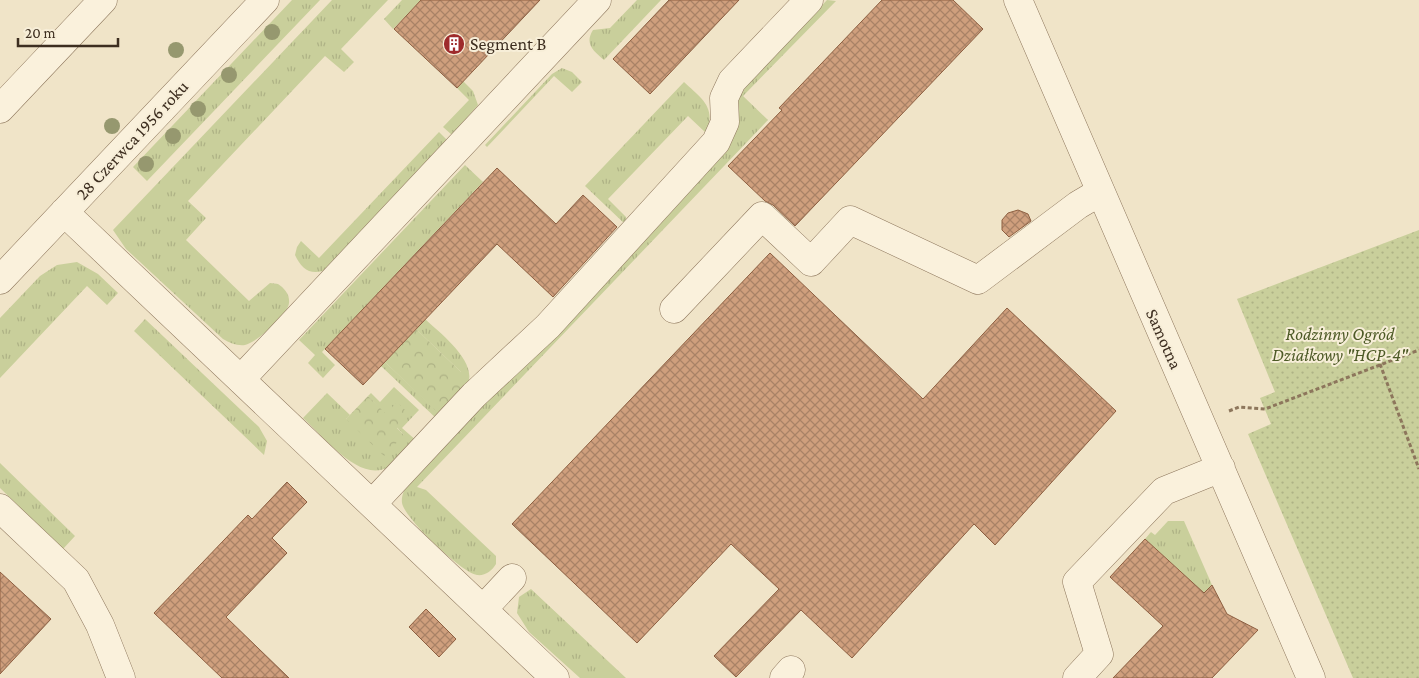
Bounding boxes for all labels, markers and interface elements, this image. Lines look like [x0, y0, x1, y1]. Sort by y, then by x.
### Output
scale bar [18, 15, 118, 47]
text: 20 m [25, 25, 56, 41]
building icon: Segment B [442, 32, 466, 56]
place label: Segment B [470, 34, 546, 54]
street label: 28 Czerwca 1956 roku [72, 76, 193, 204]
street label: Samotna [1142, 306, 1186, 372]
park label: Rodzinny Ogród Działkowy "HCP-4" [1272, 324, 1409, 365]

